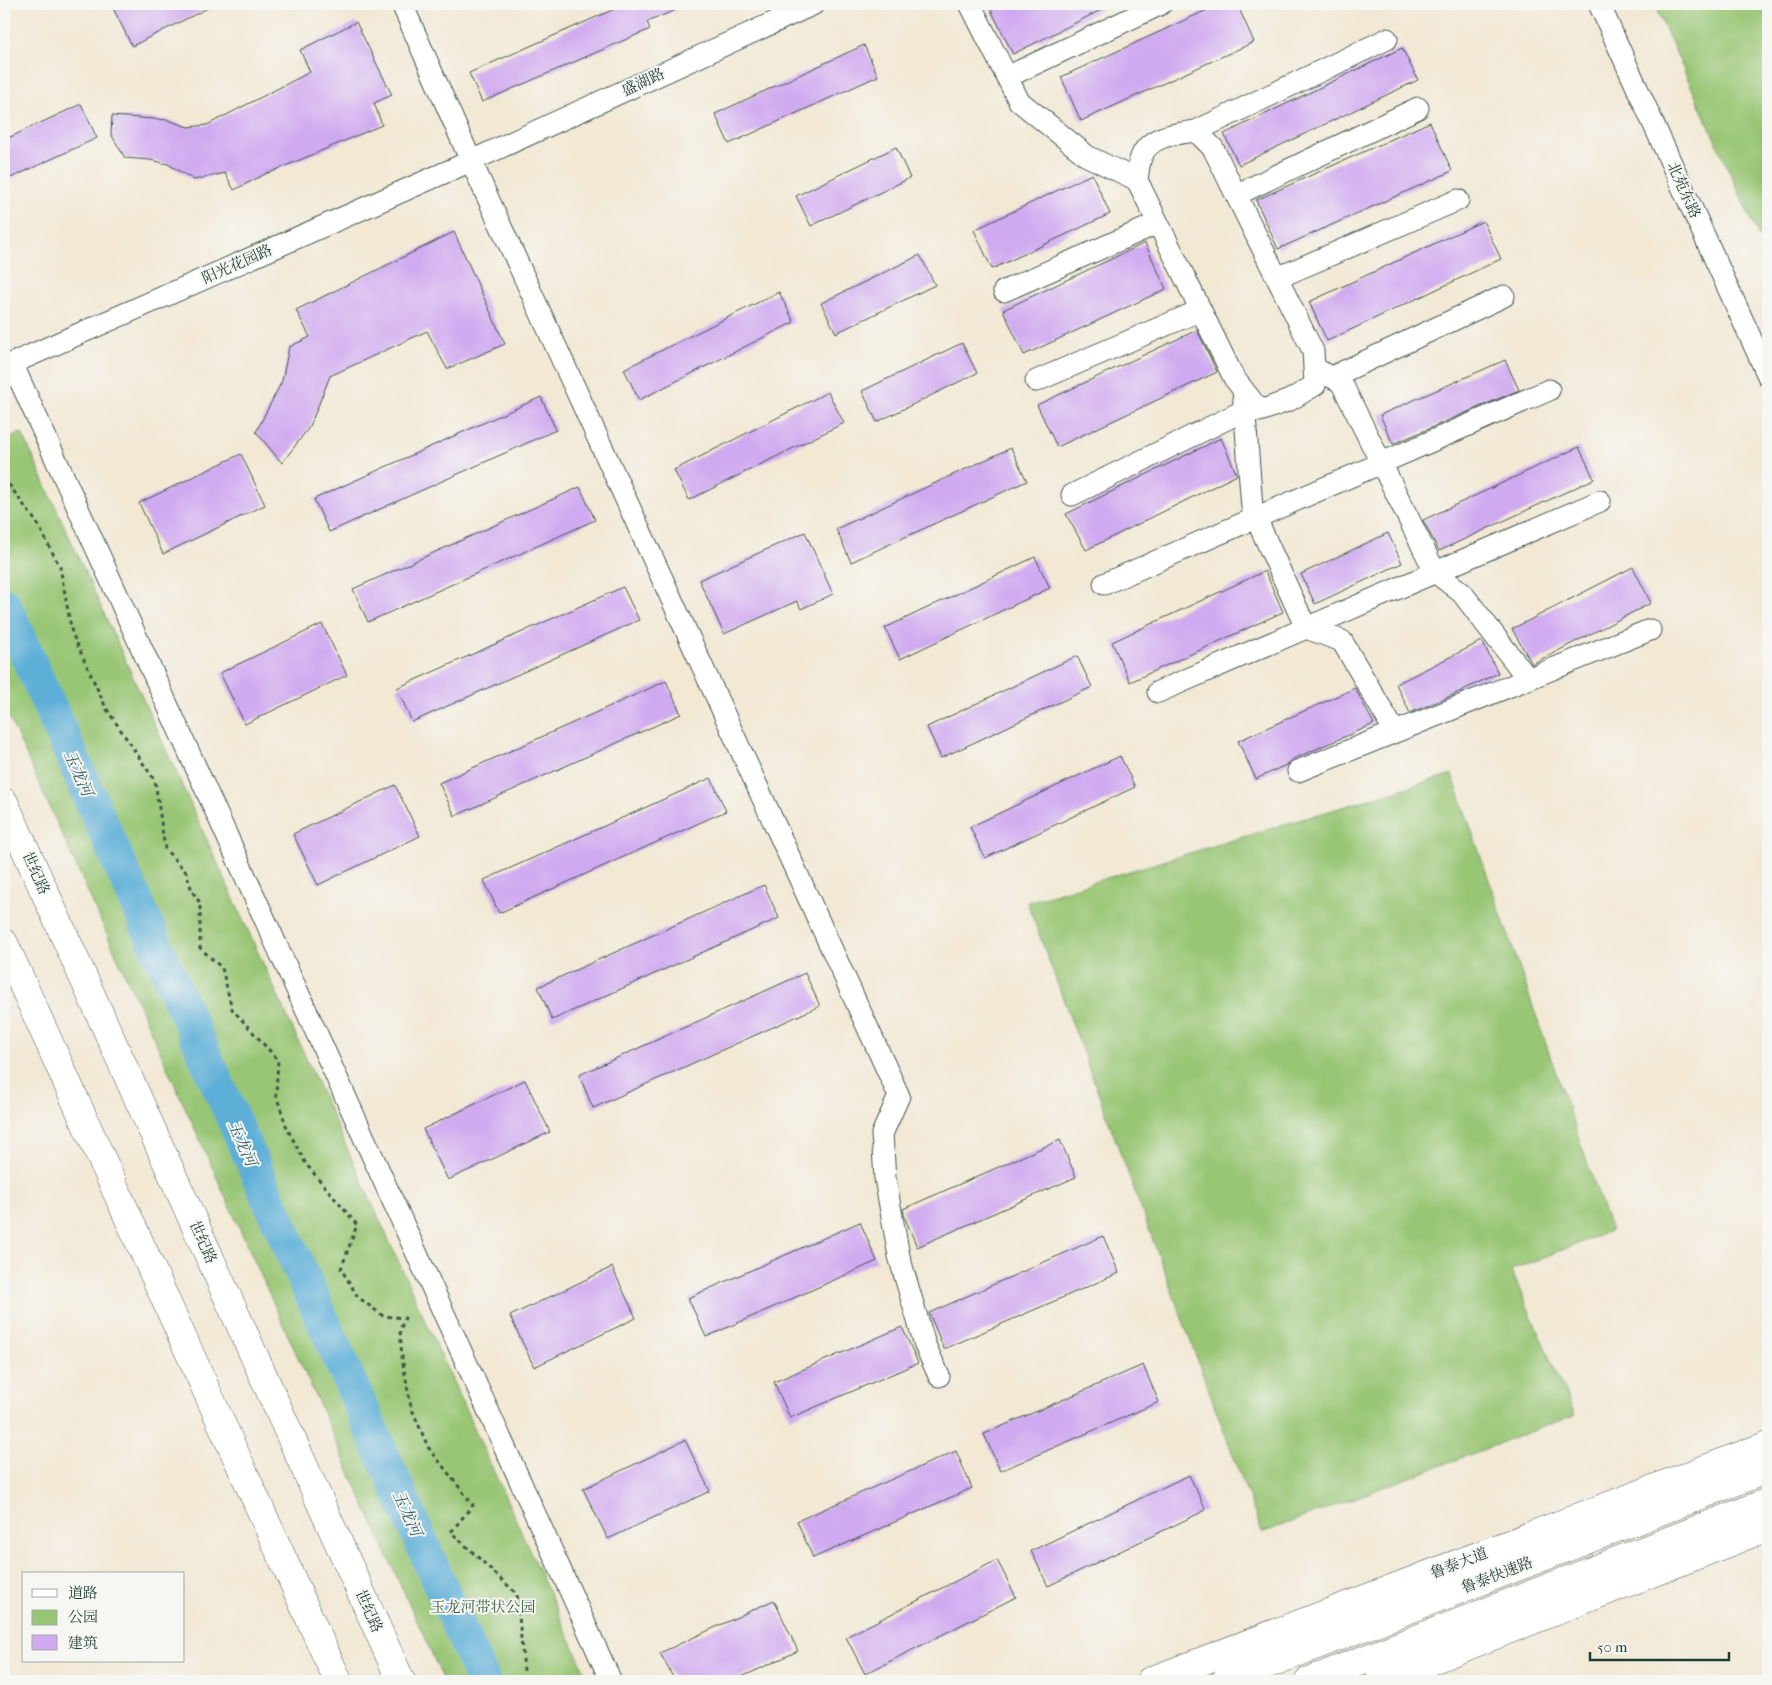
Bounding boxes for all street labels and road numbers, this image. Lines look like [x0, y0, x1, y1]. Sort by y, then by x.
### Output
street label: 盛湖路 [619, 64, 667, 100]
street label: 北苑东路 [1664, 159, 1704, 221]
street label: 阳光花园路 [199, 241, 275, 287]
street label: 世纪路 [19, 849, 53, 897]
street label: 世纪路 [186, 1218, 220, 1266]
street label: 鲁泰大道 [1428, 1544, 1490, 1582]
street label: 鲁泰快速路 [1459, 1553, 1535, 1597]
street label: 世纪路 [352, 1587, 386, 1635]

